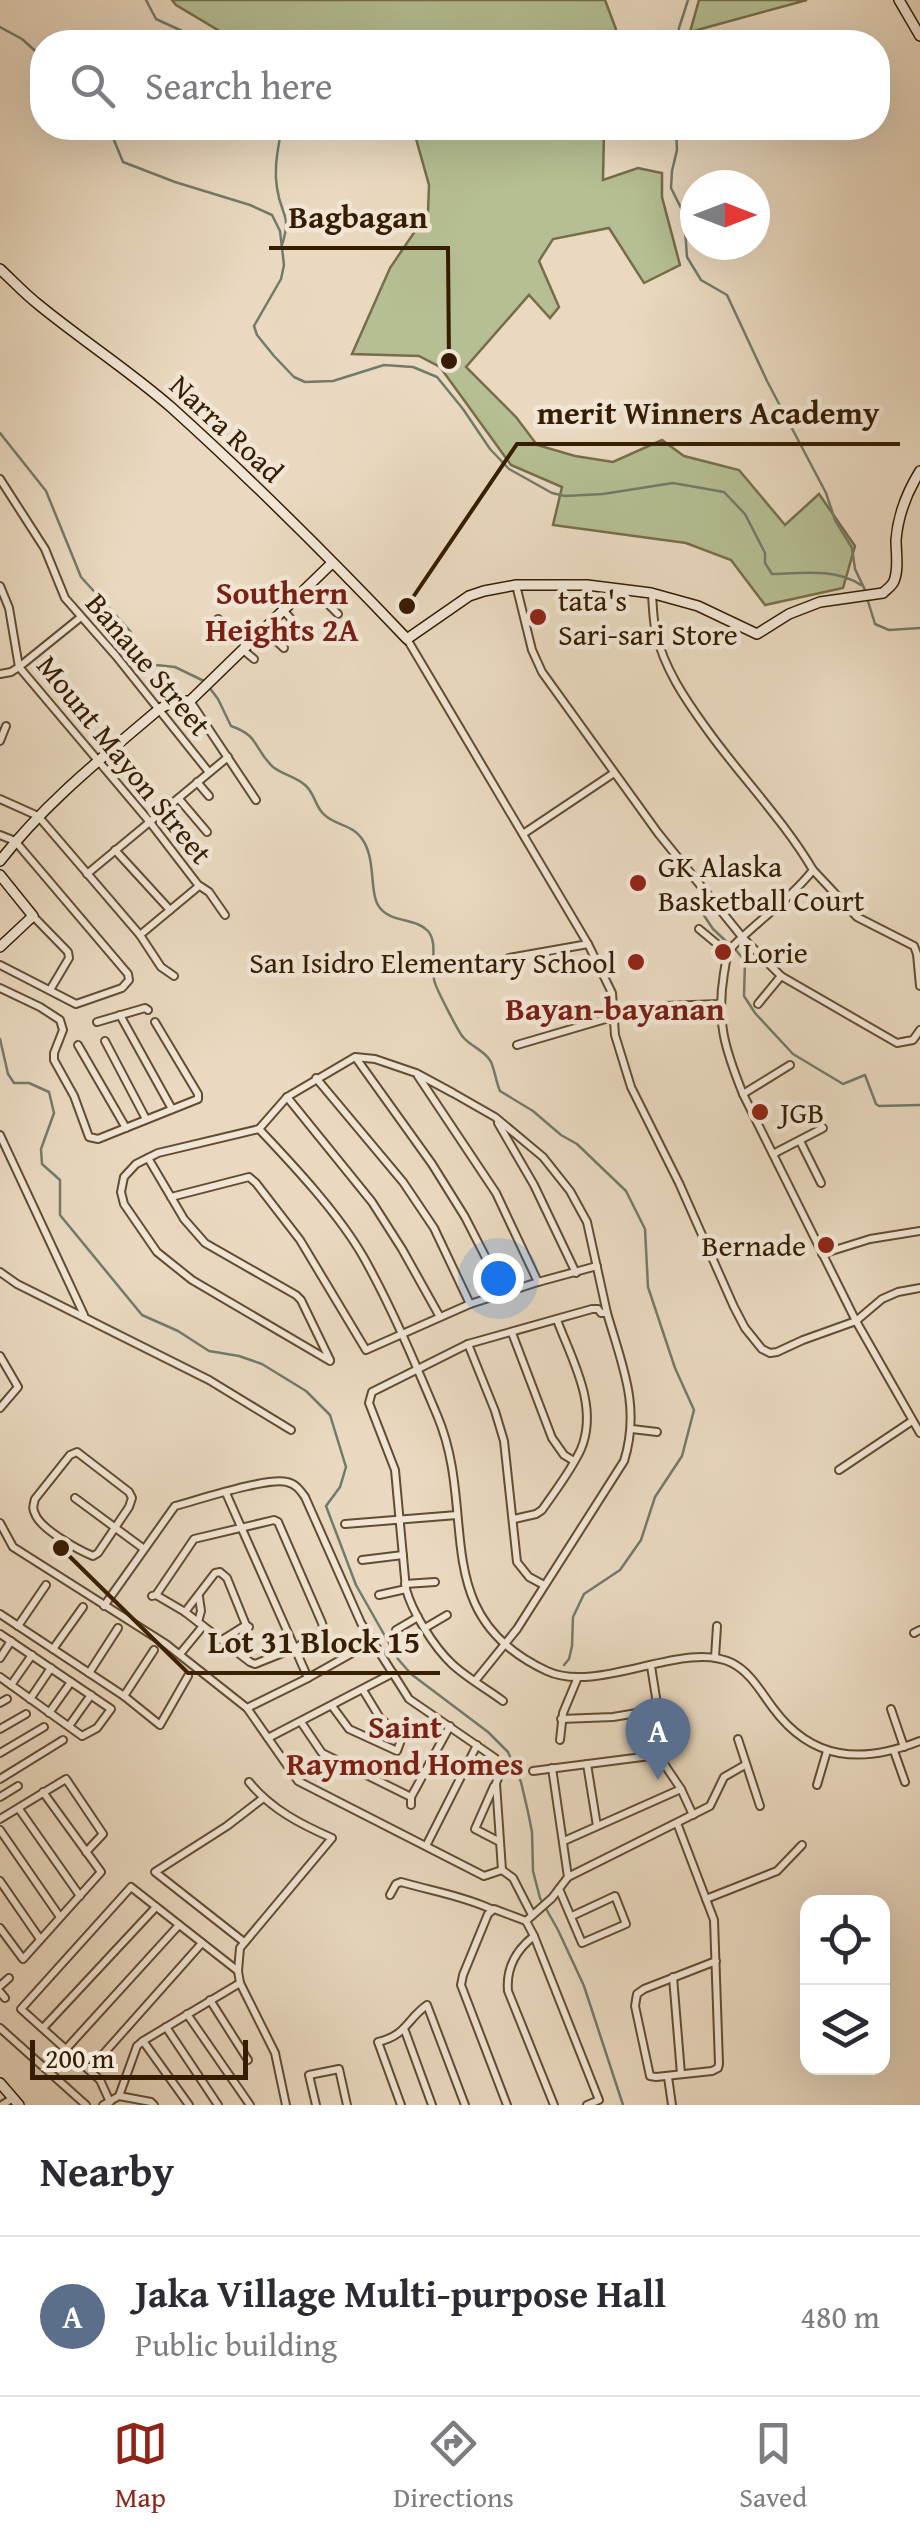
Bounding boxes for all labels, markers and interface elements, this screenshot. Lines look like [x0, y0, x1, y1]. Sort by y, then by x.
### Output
search box [30, 30, 890, 140]
text: Search here [145, 57, 333, 113]
icon: search [65, 58, 120, 113]
north arrow [680, 170, 770, 260]
callout: Bagbagan [269, 186, 448, 248]
text: Bagbagan [288, 193, 428, 240]
street label: Narra Road [160, 364, 294, 492]
callout: merit Winners Academy [517, 382, 900, 444]
text: merit Winners Academy [537, 389, 880, 436]
district label: Southern Heights 2A [205, 569, 359, 653]
place label: tata's Sari-sari Store [558, 578, 738, 656]
street label: Banaue Street [76, 583, 222, 745]
marker: tata's Sari-sari Store [527, 606, 549, 628]
street label: Mount Mayon Street [27, 645, 224, 873]
place label: GK Alaska Basketball Court [658, 844, 865, 922]
marker: GK Alaska Basketball Court [627, 872, 649, 894]
place label: Lorie [743, 930, 808, 974]
place label: San Isidro Elementary School [249, 940, 616, 984]
marker: Lorie [712, 941, 734, 963]
marker: San Isidro Elementary School [625, 951, 647, 973]
district label: Bayan-bayanan [505, 985, 725, 1032]
place label: JGB [776, 1090, 824, 1134]
marker: JGB [749, 1101, 771, 1123]
place label: Bernade [701, 1223, 806, 1267]
marker: Bernade [815, 1234, 837, 1256]
your location [473, 1253, 524, 1304]
callout: Lot 31 Block 15 [188, 1611, 440, 1673]
text: Lot 31 Block 15 [208, 1618, 420, 1665]
pin: A [626, 1698, 690, 1780]
district label: Saint Raymond Homes [286, 1703, 524, 1787]
map controls [800, 1895, 890, 2075]
button: locate [800, 1895, 890, 1985]
button: layers [800, 1985, 890, 2075]
scale bar [30, 2035, 248, 2080]
text: 200 m [45, 2037, 114, 2078]
text: Nearby [40, 2140, 174, 2201]
text: Jaka Village Multi-purpose Hall [135, 2265, 666, 2321]
text: A [62, 2293, 83, 2340]
text: 480 m [801, 2293, 880, 2340]
text: Public building [135, 2321, 337, 2368]
tab: Map [113, 2416, 168, 2517]
tab: Directions [393, 2416, 514, 2517]
tab: Saved [739, 2416, 807, 2517]

